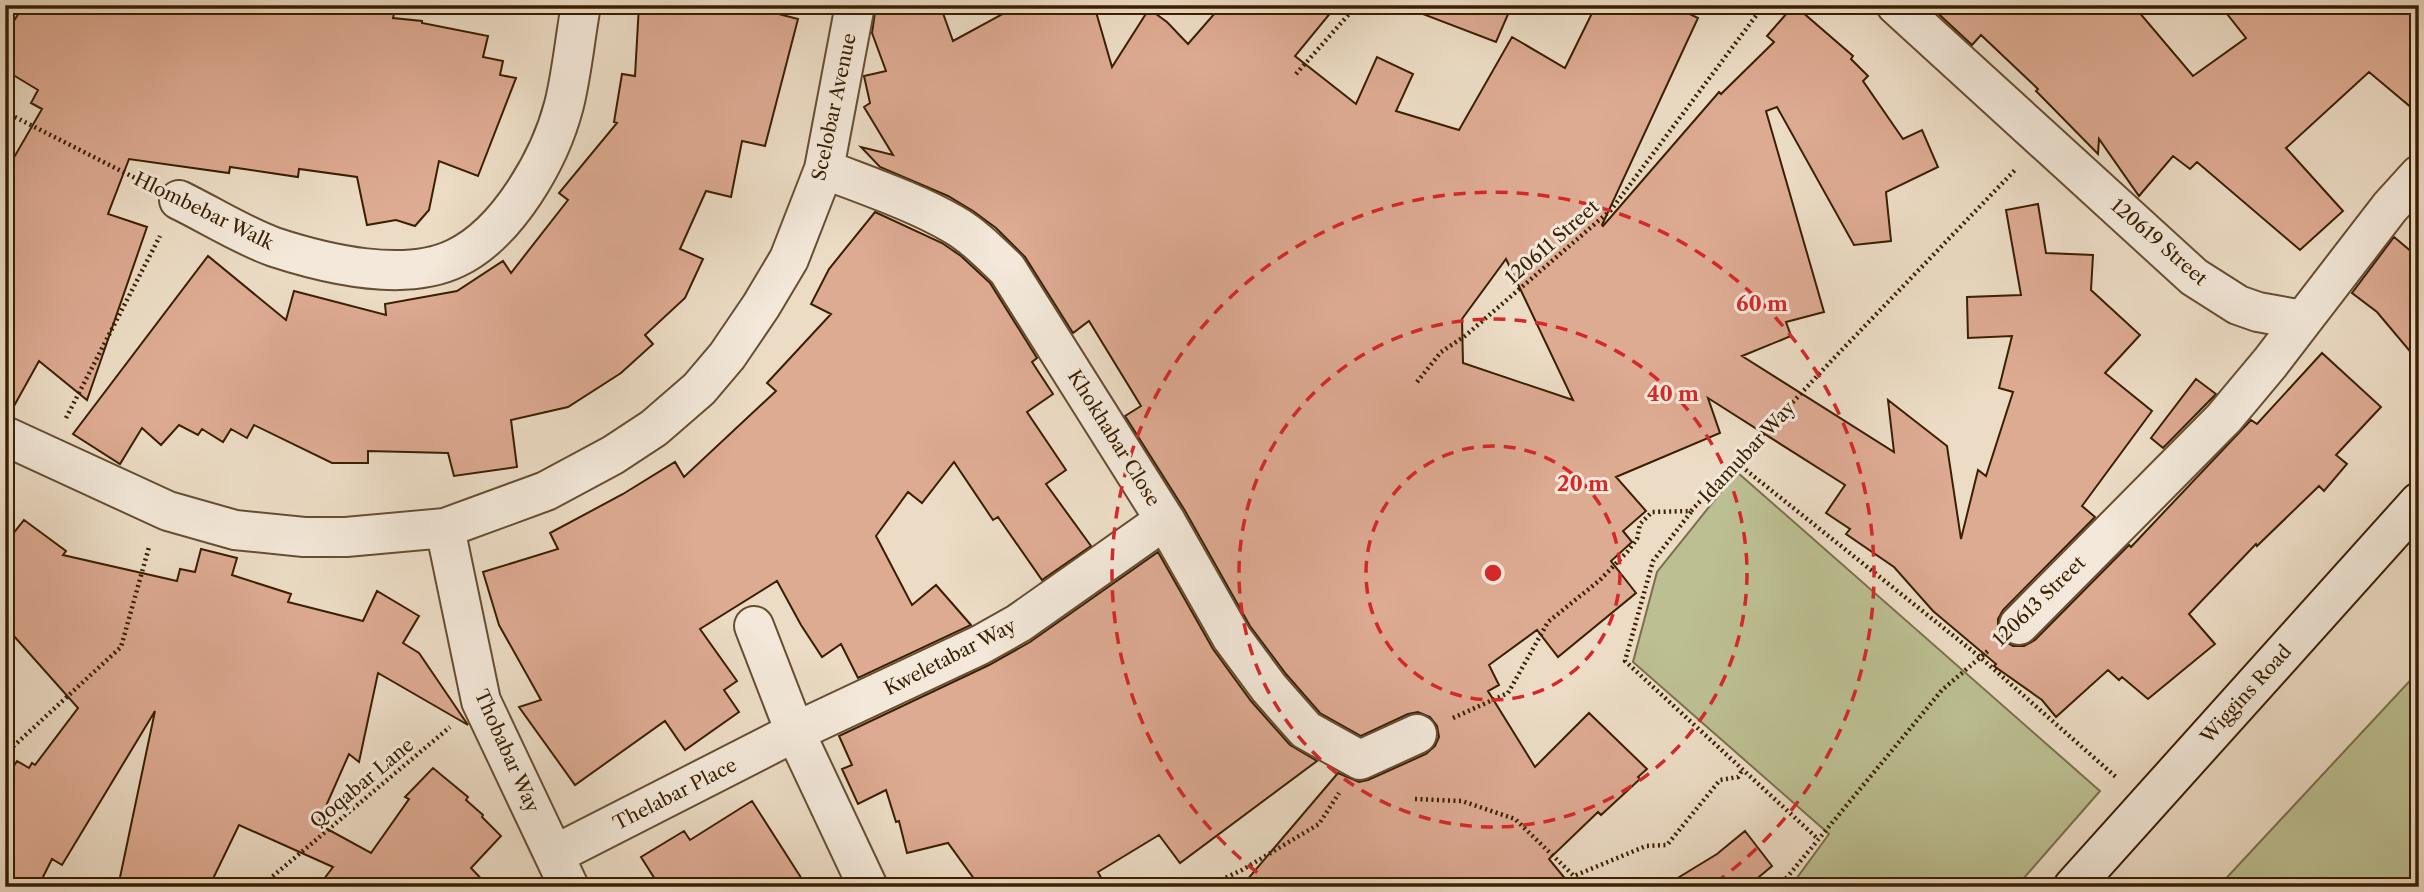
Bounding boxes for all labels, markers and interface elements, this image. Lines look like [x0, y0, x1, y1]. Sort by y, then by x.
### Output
street label: Scelobar Avenue [807, 31, 861, 183]
street label: Hlombebar Walk [130, 167, 279, 255]
street label: 120619 Street [2106, 194, 2212, 290]
street label: 120611 Street [1500, 195, 1604, 289]
text: 60 m [1736, 291, 1788, 316]
street label: Khokhabar Close [1063, 366, 1165, 510]
text: 40 m [1647, 381, 1699, 406]
street label: Idamubar Way [1694, 396, 1800, 508]
text: 20 m [1557, 471, 1609, 496]
street label: 120613 Street [1988, 551, 2090, 651]
centre of rings [1481, 561, 1505, 585]
street label: Kweletabar Way [880, 614, 1020, 700]
street label: Wiggins Road [2195, 640, 2297, 749]
street label: Thobabar Way [470, 686, 545, 816]
street label: Qoqabar Lane [306, 733, 418, 833]
street label: Thelabar Place [609, 753, 741, 835]

